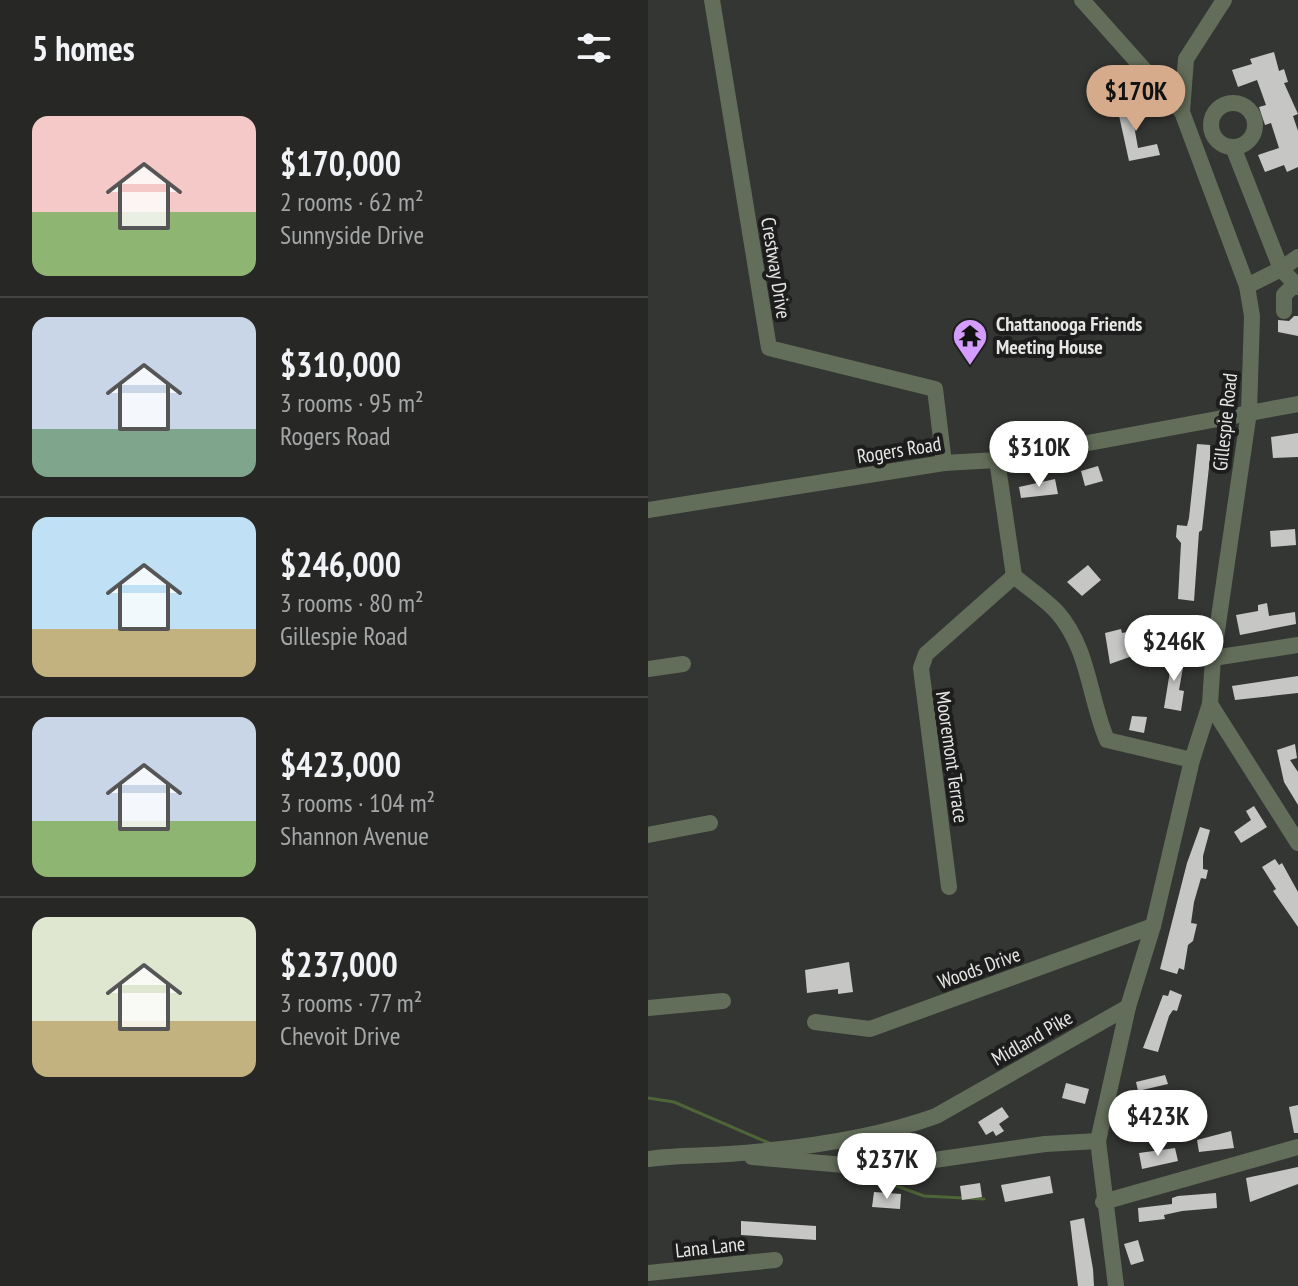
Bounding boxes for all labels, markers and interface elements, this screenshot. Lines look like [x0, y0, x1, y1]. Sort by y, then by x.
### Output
text: 5 homes [32, 26, 135, 70]
icon: filters [572, 26, 616, 70]
pin: $170K [1080, 65, 1192, 133]
text: $170K [1104, 74, 1168, 107]
text: $170,000 [280, 141, 401, 185]
icon: home [96, 148, 192, 244]
text: 2 rooms · 62 m² [280, 185, 424, 218]
street label: Crestway Drive [755, 215, 797, 321]
text: Sunnyside Drive [280, 218, 424, 251]
place label: Chattanooga Friends Meeting House [996, 311, 1142, 360]
temple icon: Chattanooga Friends Meeting House [951, 317, 989, 367]
text: $310,000 [280, 342, 401, 386]
icon: home [96, 349, 192, 445]
street label: Gillespie Road [1207, 372, 1243, 472]
text: 3 rooms · 95 m² [280, 386, 424, 419]
text: Rogers Road [280, 419, 390, 452]
pin: $310K [983, 421, 1095, 489]
text: $310K [1007, 430, 1071, 463]
street label: Rogers Road [855, 431, 943, 469]
text: $246,000 [280, 542, 401, 586]
icon: home [96, 549, 192, 645]
text: 3 rooms · 80 m² [280, 586, 424, 619]
pin: $246K [1118, 615, 1230, 683]
text: Gillespie Road [280, 619, 408, 652]
text: $246K [1142, 624, 1206, 657]
street label: Mooremont Terrace [930, 690, 974, 824]
text: $423,000 [280, 742, 401, 786]
icon: home [96, 749, 192, 845]
text: 3 rooms · 104 m² [280, 786, 435, 819]
text: Shannon Avenue [280, 819, 429, 852]
street label: Woods Drive [934, 941, 1024, 995]
text: $237,000 [280, 942, 398, 986]
icon: home [96, 949, 192, 1045]
text: 3 rooms · 77 m² [280, 986, 422, 1019]
street label: Midland Pike [987, 1004, 1077, 1072]
text: Chevoit Drive [280, 1019, 401, 1052]
pin: $423K [1102, 1090, 1214, 1158]
text: $423K [1126, 1099, 1190, 1132]
pin: $237K [831, 1133, 943, 1201]
text: $237K [855, 1142, 919, 1175]
street label: Lana Lane [674, 1230, 746, 1264]

